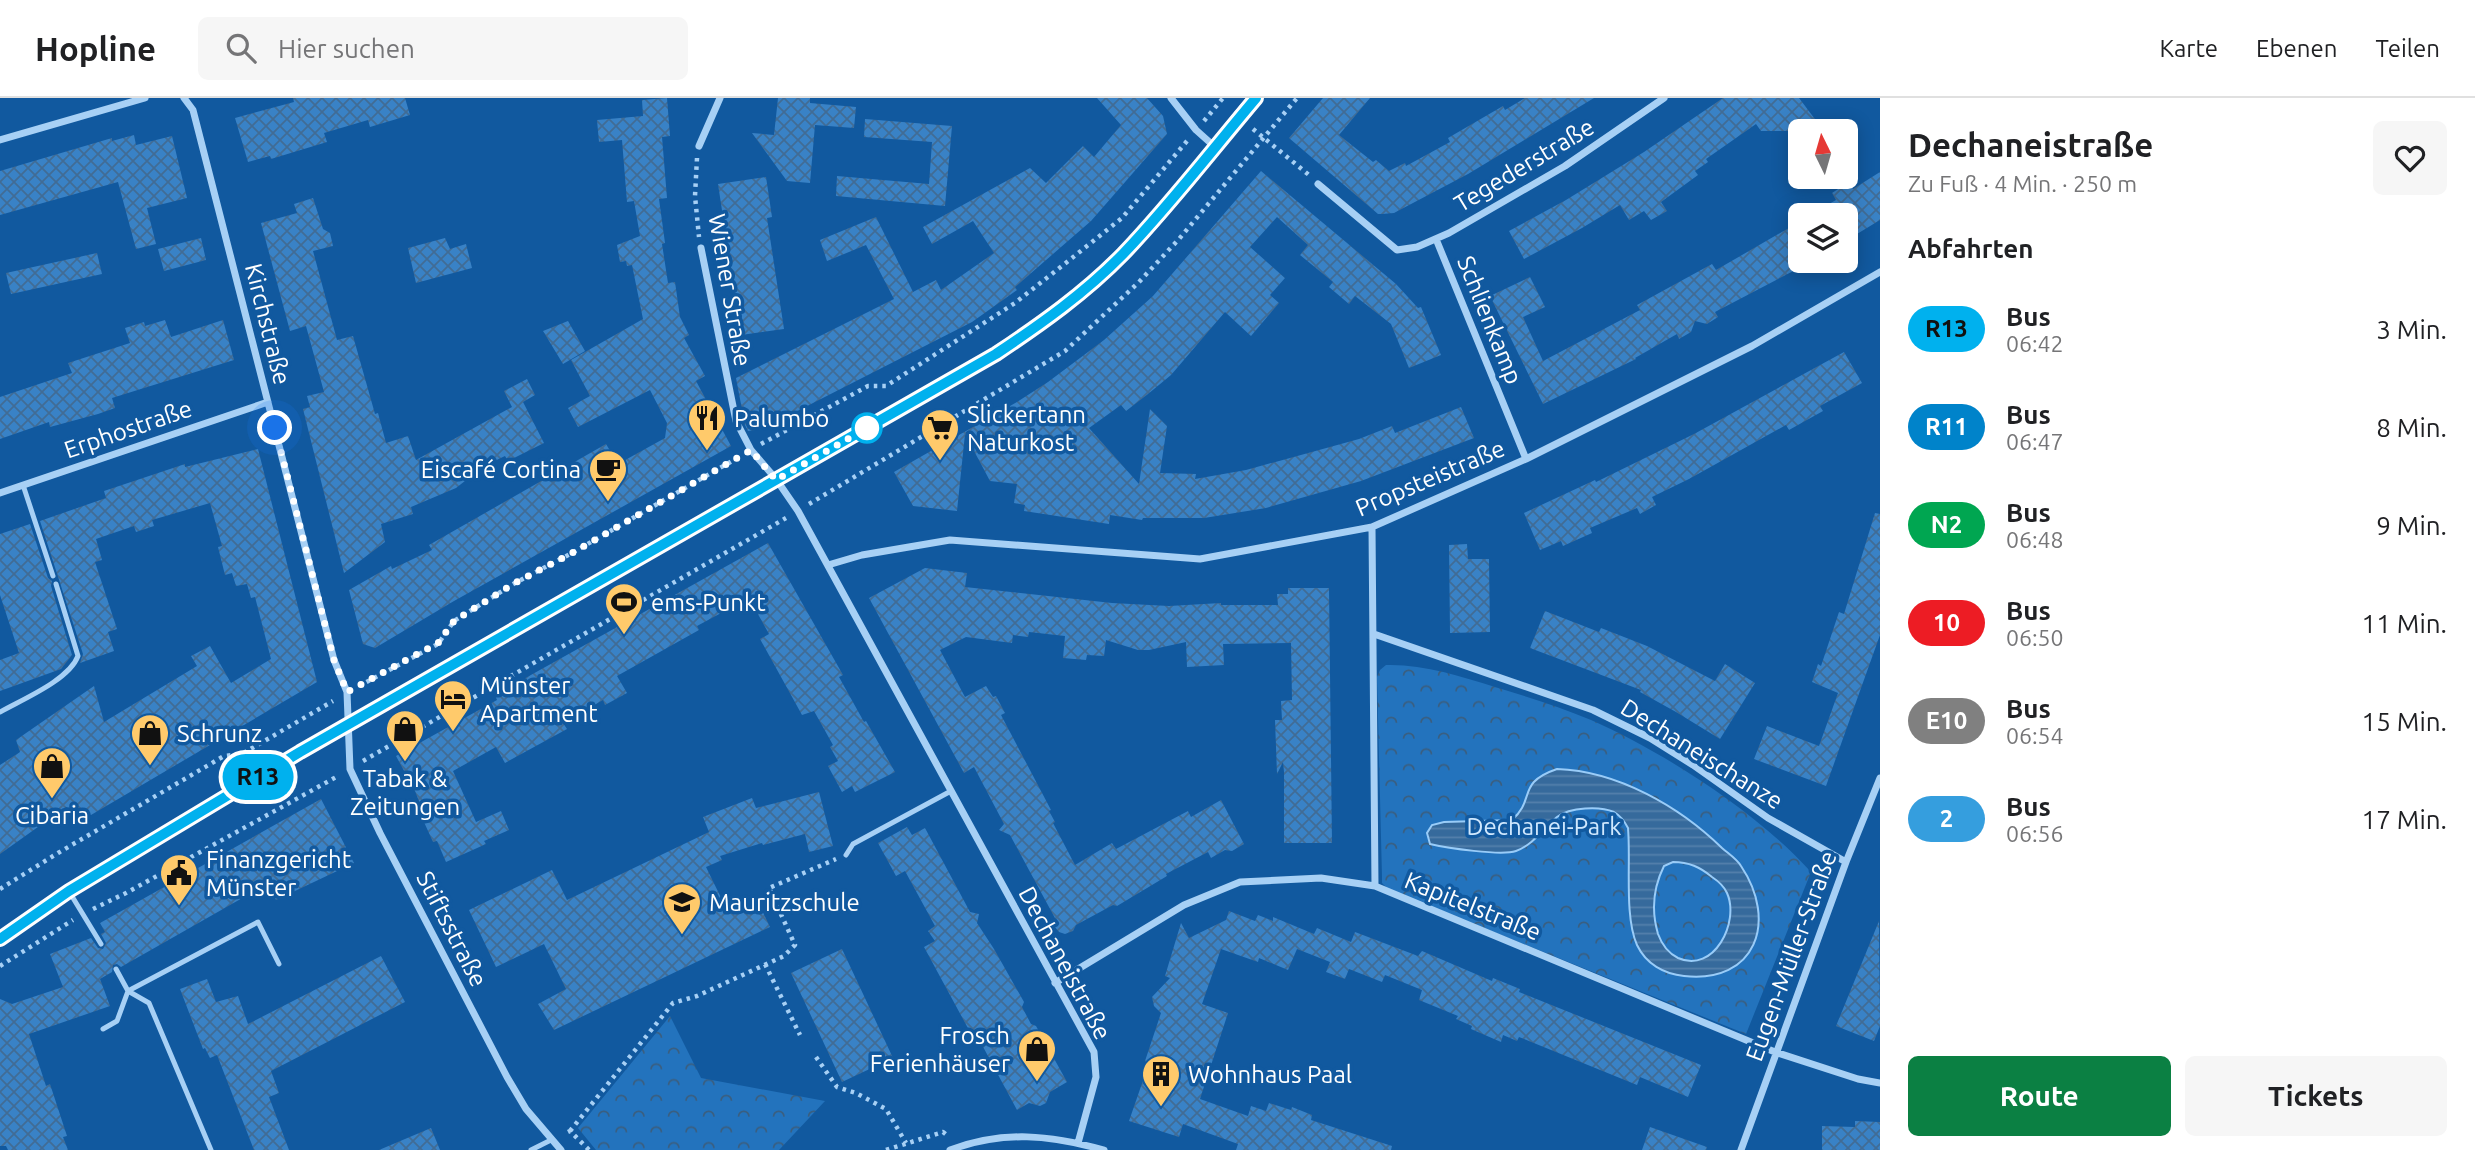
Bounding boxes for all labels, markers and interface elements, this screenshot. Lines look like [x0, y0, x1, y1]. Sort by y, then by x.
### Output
search box [198, 17, 688, 80]
icon: search [222, 29, 260, 67]
text: Hopline [35, 30, 156, 67]
text: Hier suchen [278, 34, 415, 63]
text: Karte [2159, 35, 2218, 62]
text: Ebenen [2256, 35, 2337, 62]
text: Teilen [2375, 35, 2440, 62]
street label: Tegederstraße [1449, 113, 1599, 217]
north arrow [1788, 119, 1858, 189]
map controls [1788, 119, 1858, 273]
button: heart [2373, 121, 2447, 195]
text: Dechaneistraße [1908, 126, 2153, 163]
text: Zu Fuß · 4 Min. · 250 m [1908, 171, 2137, 196]
button: layers [1788, 203, 1858, 273]
street label: Wiener Straße [703, 212, 757, 368]
text: Abfahrten [1908, 234, 2033, 263]
street label: Schlienkamp [1452, 252, 1528, 388]
street label: Kirchstraße [240, 261, 296, 387]
text: Bus [2006, 302, 2051, 331]
text: R13 [1925, 315, 1968, 342]
text: 3 Min. [2376, 315, 2447, 344]
text: 06:42 [2006, 331, 2064, 356]
street label: Erphostraße [61, 395, 195, 463]
restaurant icon: Palumbo [686, 397, 728, 452]
text: Bus [2006, 400, 2051, 429]
place label: Slickertann Naturkost [967, 401, 1086, 456]
place label: Palumbo [734, 405, 829, 432]
supermarket icon: Slickertann Naturkost [919, 407, 961, 462]
your location [257, 410, 292, 445]
unlabelled marker [852, 413, 882, 443]
text: R11 [1925, 413, 1968, 440]
text: 8 Min. [2376, 413, 2447, 442]
text: 06:47 [2006, 429, 2064, 454]
street label: Propsteistraße [1351, 434, 1509, 522]
cafe icon: Eiscafé Cortina [587, 448, 629, 503]
place label: Eiscafé Cortina [421, 456, 581, 483]
text: Bus [2006, 498, 2051, 527]
text: N2 [1931, 511, 1962, 538]
text: 9 Min. [2376, 511, 2447, 540]
text: 06:48 [2006, 527, 2064, 552]
sports icon: ems-Punkt [603, 581, 645, 636]
place label: ems-Punkt [651, 589, 766, 616]
text: Bus [2006, 596, 2051, 625]
text: 10 [1933, 609, 1960, 636]
text: 11 Min. [2362, 609, 2447, 638]
text: 06:50 [2006, 625, 2064, 650]
place label: Münster Apartment [480, 672, 598, 727]
hotel icon: Münster Apartment [432, 678, 474, 733]
street label: Dechaneischanze [1616, 693, 1788, 815]
text: Bus [2006, 694, 2051, 723]
text: E10 [1926, 707, 1967, 734]
text: 15 Min. [2362, 707, 2447, 736]
shop icon: Tabak & Zeitungen [384, 708, 426, 763]
shop icon: Schrunz [129, 712, 171, 767]
place label: Schrunz [177, 720, 262, 747]
text: 06:54 [2006, 723, 2064, 748]
shop icon: Cibaria [31, 745, 73, 800]
line badge: R13 [218, 754, 298, 800]
text: R13 [237, 763, 279, 790]
place label: Tabak & Zeitungen [350, 765, 460, 820]
text: Bus [2006, 792, 2051, 821]
place label: Cibaria [15, 802, 89, 829]
text: 2 [1940, 805, 1953, 832]
text: 17 Min. [2362, 805, 2447, 834]
park label: Dechanei-Park [1467, 813, 1621, 840]
text: 06:56 [2006, 821, 2064, 846]
place label: Finanzgericht Münster [206, 846, 352, 901]
street label: Eugen-Müller-Straße [1740, 847, 1842, 1065]
public building icon: Finanzgericht Münster [158, 852, 200, 907]
street label: Kapitelstraße [1401, 866, 1545, 946]
street label: Stiftsstraße [411, 867, 493, 991]
school or university icon: Mauritzschule [661, 881, 703, 936]
street label: Dechaneistraße [1013, 882, 1117, 1044]
place label: Mauritzschule [709, 889, 860, 916]
place label: Frosch Ferienhäuser [870, 1022, 1010, 1077]
shop icon: Frosch Ferienhäuser [1016, 1028, 1058, 1083]
building icon: Wohnhaus Paal [1140, 1053, 1182, 1108]
button: Route [1908, 1056, 2171, 1136]
button: Tickets [2185, 1056, 2447, 1136]
place label: Wohnhaus Paal [1188, 1061, 1352, 1088]

